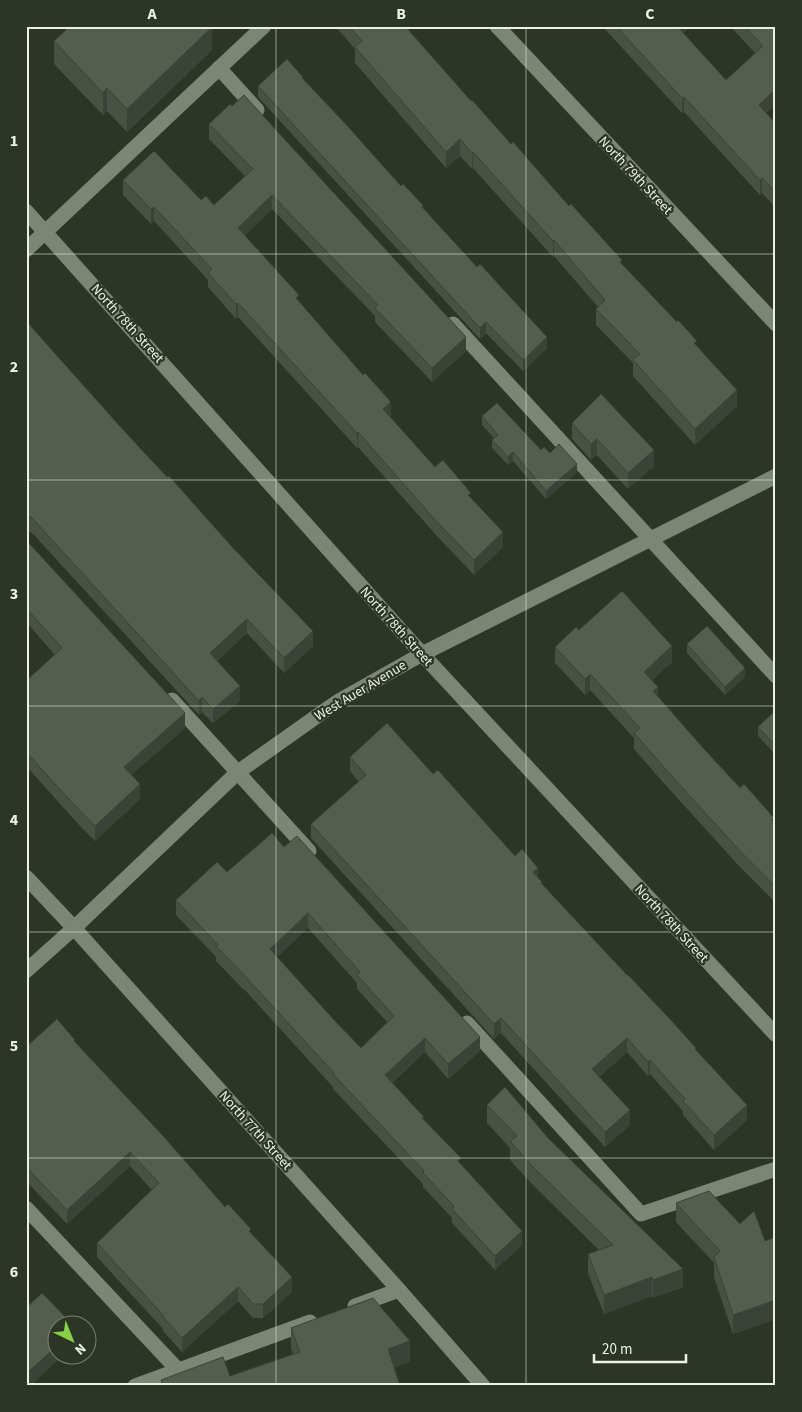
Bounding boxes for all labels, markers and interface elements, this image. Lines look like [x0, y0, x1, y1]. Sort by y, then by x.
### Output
text: A [146, 3, 157, 25]
text: B [396, 3, 406, 25]
text: C [645, 3, 655, 25]
text: 1 [10, 130, 18, 152]
street label: North 79th Street [594, 132, 677, 220]
street label: North 78th Street [86, 280, 169, 368]
text: 2 [10, 356, 18, 378]
text: 3 [10, 583, 18, 605]
street label: North 78th Street [355, 583, 438, 671]
street label: West Auer Avenue [311, 655, 410, 726]
text: 4 [10, 809, 19, 831]
street label: North 78th Street [630, 880, 713, 968]
text: 5 [10, 1035, 18, 1057]
street label: North 77th Street [214, 1087, 297, 1175]
text: 6 [10, 1261, 18, 1283]
north arrow [48, 1314, 98, 1364]
scale bar [594, 1332, 687, 1364]
text: N [70, 1338, 90, 1359]
text: 20 m [602, 1339, 632, 1360]

